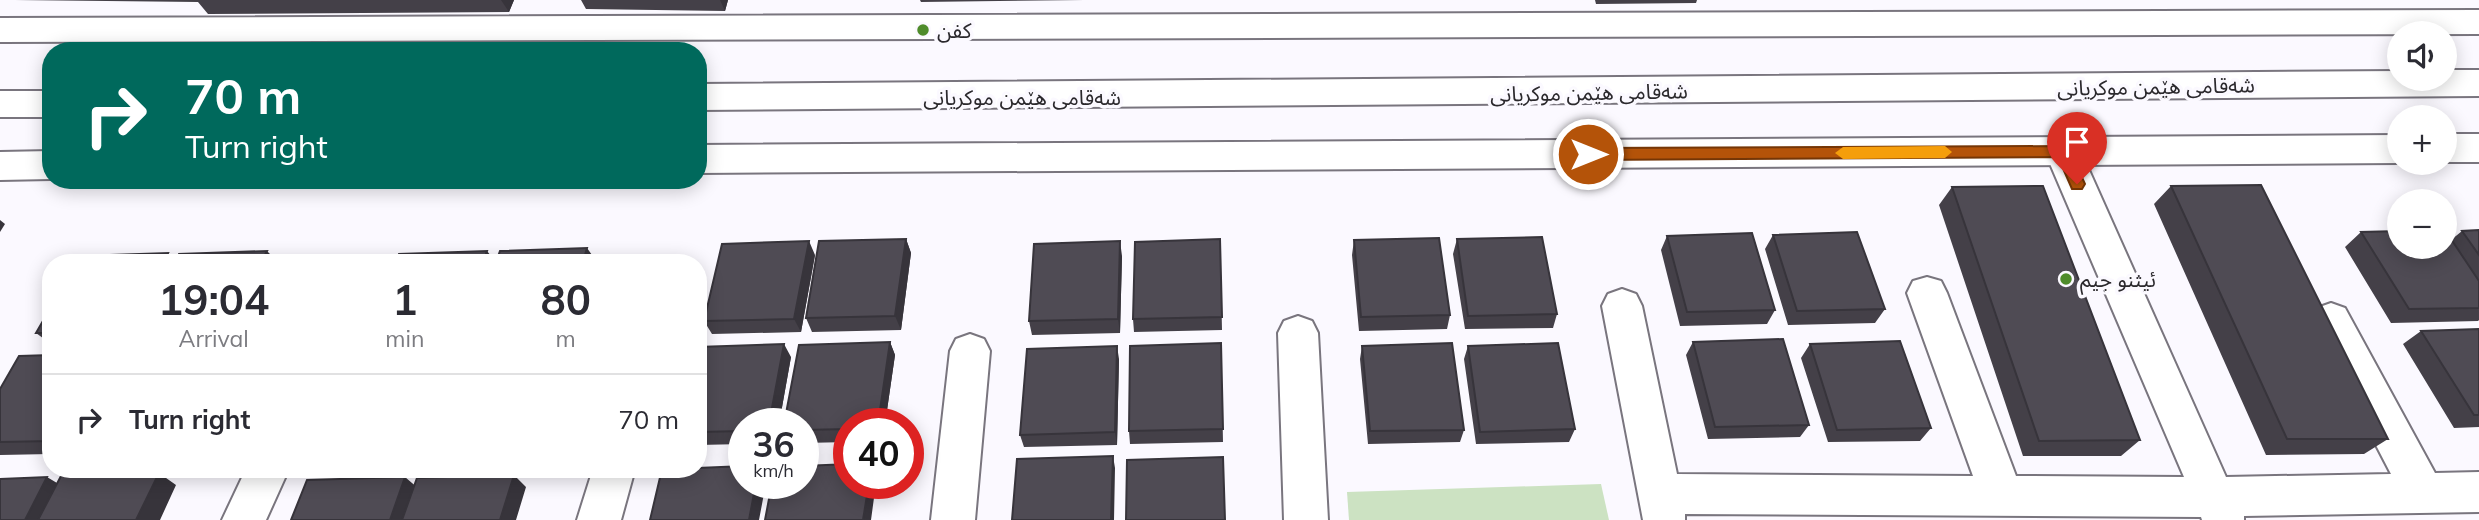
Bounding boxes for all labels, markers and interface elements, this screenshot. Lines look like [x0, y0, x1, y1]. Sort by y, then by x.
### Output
place label: كفن [937, 17, 972, 43]
map controls [2387, 21, 2457, 259]
button: sound [2387, 21, 2457, 91]
marker: كفن [915, 22, 931, 38]
text: 70 m [185, 65, 301, 126]
icon: right [70, 70, 161, 161]
street label: شەقامی هێمن موکریانی [2057, 71, 2255, 101]
street label: شەقامی هێمن موکریانی [1490, 77, 1688, 107]
street label: شەقامی هێمن موکریانی [923, 84, 1121, 110]
button: + [2387, 105, 2457, 175]
pin [2047, 112, 2107, 184]
position arrow [1551, 117, 1625, 191]
icon: arrive [2058, 123, 2096, 161]
text: Turn right [185, 126, 328, 166]
button: − [2387, 189, 2457, 259]
place label: ئيثنو جيم [2080, 266, 2156, 295]
marker: ئيثنو جيم [2058, 271, 2074, 287]
text: 19:04 [158, 273, 269, 326]
text: 1 [392, 273, 417, 326]
text: 80 [541, 273, 591, 326]
text: Arrival [178, 324, 249, 353]
text: min [385, 324, 424, 353]
text: m [556, 324, 576, 353]
icon: right [70, 401, 108, 439]
text: Turn right [129, 403, 250, 436]
text: 70 m [618, 403, 679, 436]
speed limit sign: 40 [833, 408, 924, 499]
text: 36 [752, 422, 795, 466]
text: km/h [753, 459, 794, 482]

